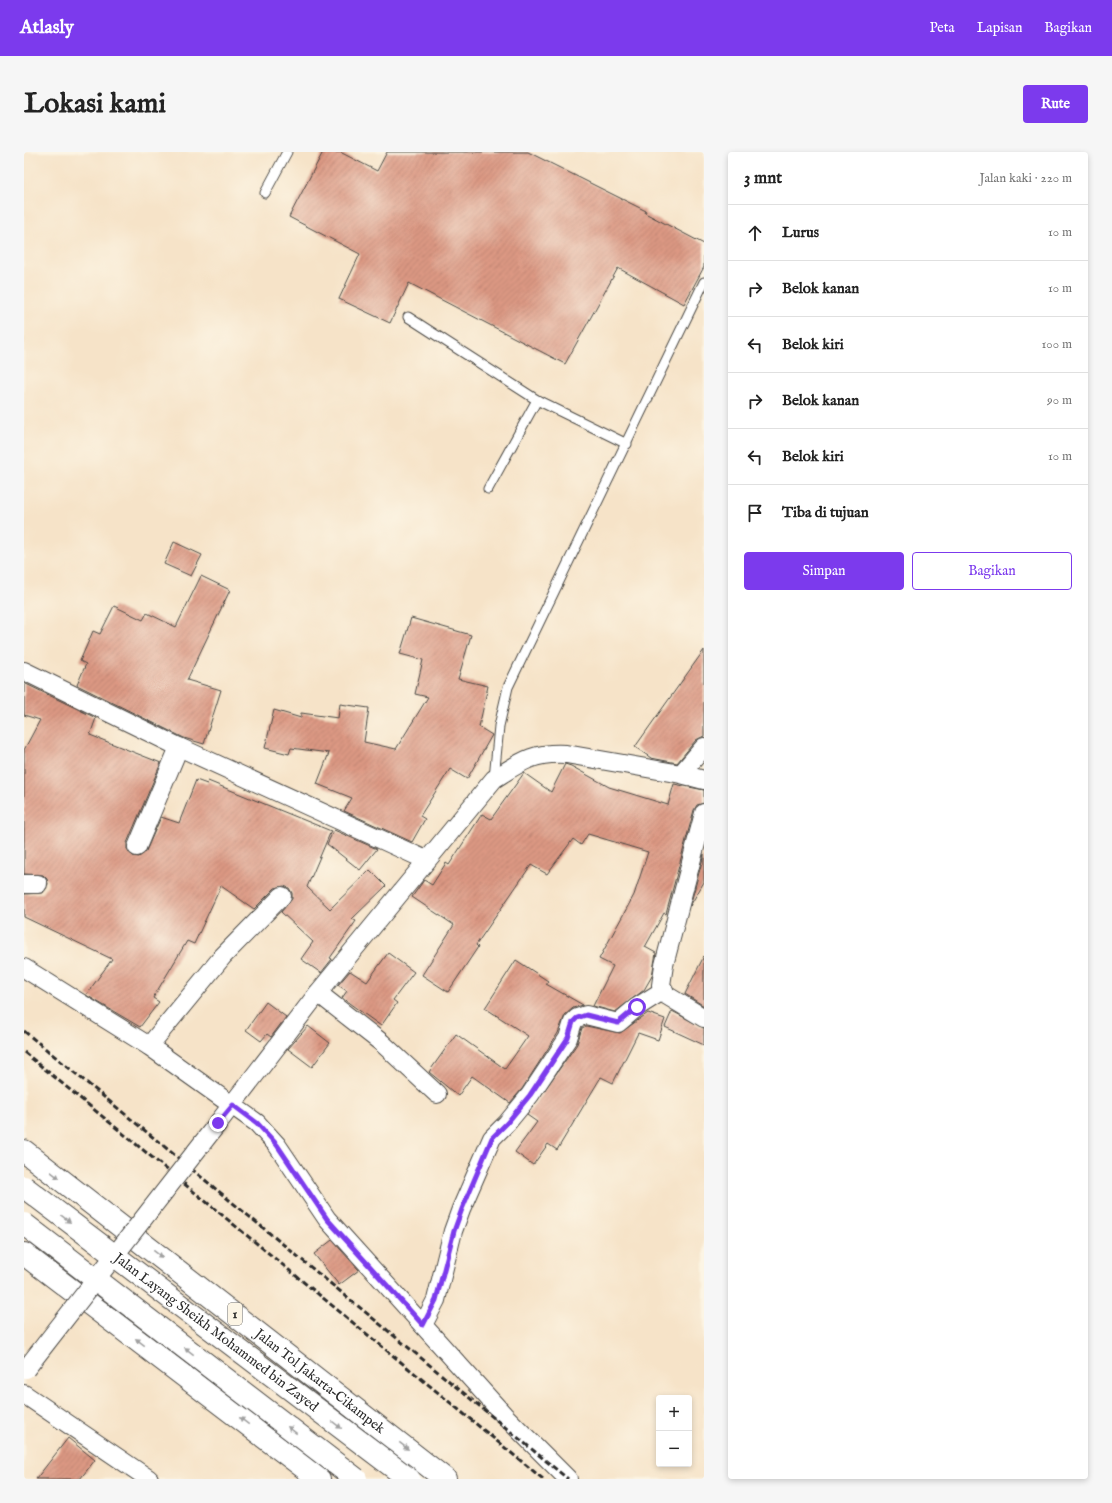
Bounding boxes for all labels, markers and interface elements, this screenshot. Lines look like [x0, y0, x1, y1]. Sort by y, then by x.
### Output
text: Atlasly [20, 16, 74, 40]
text: Peta [929, 19, 955, 37]
text: Lapisan [977, 19, 1022, 37]
text: Bagikan [1044, 19, 1092, 37]
button: Rute [1023, 85, 1088, 123]
text: Lokasi kami [24, 87, 166, 122]
text: 3 mnt [744, 168, 782, 189]
text: Jalan kaki · 220 m [979, 170, 1072, 187]
icon: ahead [744, 222, 766, 244]
text: Lurus [782, 223, 819, 242]
text: 10 m [1048, 224, 1072, 241]
icon: right [744, 278, 766, 300]
text: Belok kanan [782, 279, 859, 298]
text: 10 m [1048, 280, 1072, 297]
icon: left [744, 334, 766, 356]
text: Belok kiri [782, 335, 844, 354]
text: 100 m [1042, 336, 1072, 353]
icon: right [744, 390, 766, 412]
text: Belok kanan [782, 391, 859, 410]
text: 90 m [1047, 392, 1072, 409]
icon: left [744, 446, 766, 468]
text: Belok kiri [782, 447, 844, 466]
text: 10 m [1048, 448, 1072, 465]
icon: arrive [744, 502, 766, 524]
text: Tiba di tujuan [782, 503, 869, 522]
button: Simpan [744, 552, 904, 590]
button: Bagikan [912, 552, 1072, 590]
route start [628, 998, 646, 1016]
route end [209, 1114, 227, 1132]
one-way arrow [49, 1170, 60, 1179]
one-way arrow [61, 1215, 72, 1223]
street label: Jalan Layang Sheikh Mohammed bin Zayed [109, 1248, 322, 1416]
one-way arrow [152, 1250, 163, 1259]
road number: 1 [228, 1303, 242, 1325]
street label: Jalan Tol Jakarta–Cikampek [249, 1324, 389, 1438]
one-way arrow [135, 1338, 146, 1347]
one-way arrow [183, 1346, 194, 1355]
map controls [656, 1395, 692, 1467]
button: + [656, 1395, 692, 1431]
one-way arrow [238, 1417, 249, 1426]
one-way arrow [332, 1420, 342, 1428]
one-way arrow [287, 1426, 297, 1434]
button: − [656, 1431, 692, 1467]
one-way arrow [398, 1442, 409, 1450]

